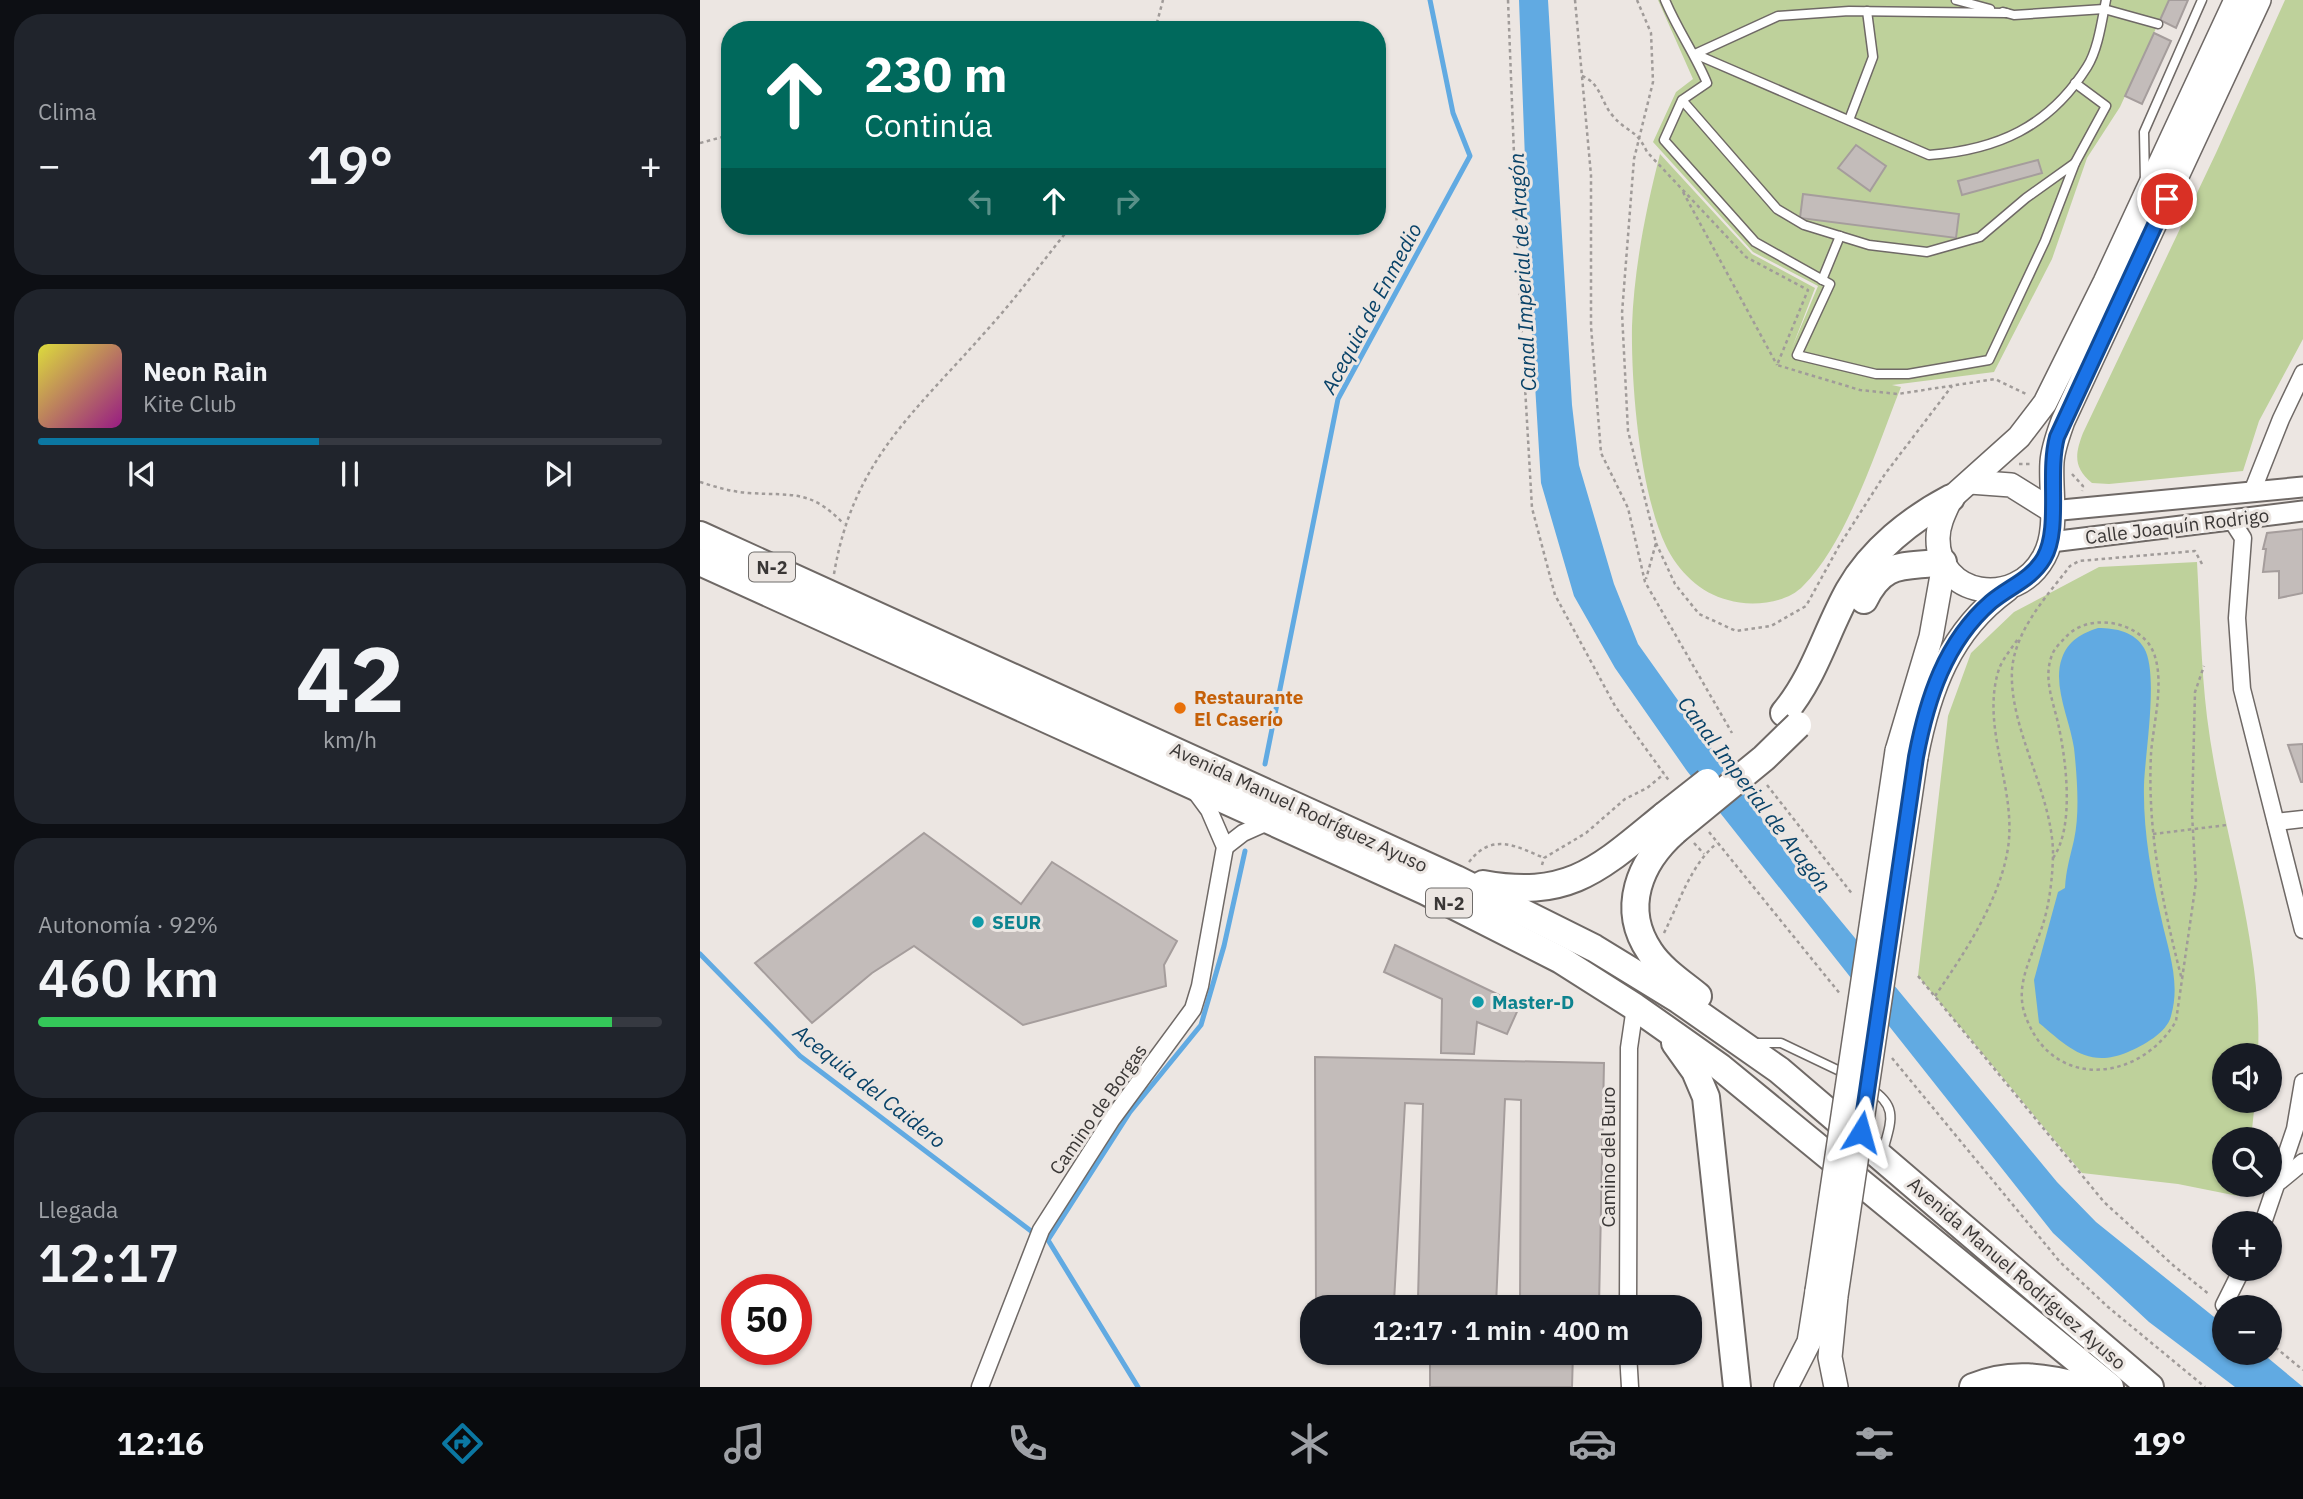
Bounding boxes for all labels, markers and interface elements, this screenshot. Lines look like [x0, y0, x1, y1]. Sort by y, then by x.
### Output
text: 230 m [864, 42, 1008, 105]
icon: ahead [749, 49, 840, 140]
text: Clima [38, 96, 97, 126]
text: Continúa [864, 104, 993, 146]
text: 19° [307, 131, 393, 198]
text: − [38, 140, 61, 189]
text: + [639, 140, 662, 189]
water label: Canal Imperial de Aragón [1502, 152, 1542, 392]
pin [2137, 169, 2197, 229]
icon: arrive [2148, 180, 2186, 218]
icon: left [962, 182, 1000, 220]
icon: ahead [1035, 182, 1073, 220]
icon: right [1108, 182, 1146, 220]
water label: Acequia de Enmedio [1314, 218, 1428, 399]
text: Neon Rain [143, 354, 268, 388]
text: Kite Club [143, 388, 236, 418]
icon: previous [123, 455, 161, 493]
icon: pause [331, 455, 369, 493]
icon: next [539, 455, 577, 493]
street label: Calle Joaquín Rodrigo [2084, 503, 2270, 549]
road number: N-2 [749, 552, 795, 582]
text: 42 [295, 619, 405, 737]
place label: Restaurante El Caserío [1194, 685, 1303, 731]
water label: Canal Imperial de Aragón [1672, 690, 1838, 898]
marker: Restaurante El Caserío [1172, 700, 1188, 716]
text: km/h [323, 724, 377, 754]
street label: Avenida Manuel Rodríguez Ayuso [1166, 737, 1432, 877]
road number: N-2 [1426, 888, 1472, 918]
text: Autonomía · 92% [38, 909, 218, 939]
place label: SEUR [992, 910, 1041, 934]
marker: SEUR [970, 914, 986, 930]
text: 460 km [38, 944, 219, 1011]
place label: Master-D [1492, 990, 1574, 1014]
marker: Master-D [1470, 994, 1486, 1010]
water label: Acequia del Caidero [787, 1017, 952, 1154]
street label: Camino de Borgas [1044, 1039, 1152, 1179]
map controls [2212, 1043, 2282, 1365]
button: sound [2212, 1043, 2282, 1113]
street label: Camino del Buro [1596, 1086, 1620, 1228]
position arrow [1824, 1095, 1898, 1169]
button: search [2212, 1127, 2282, 1197]
street label: Avenida Manuel Rodríguez Ayuso [1903, 1172, 2131, 1374]
text: Llegada [38, 1194, 118, 1224]
button: + [2212, 1211, 2282, 1281]
text: 12:17 [38, 1229, 179, 1296]
speed limit sign: 50 [721, 1274, 812, 1365]
button: − [2212, 1295, 2282, 1365]
text: 12:17 · 1 min · 400 m [1373, 1313, 1629, 1347]
icon: directions [438, 1419, 487, 1468]
icon: music [720, 1419, 769, 1468]
icon: phone [1003, 1419, 1052, 1468]
icon: climate [1285, 1419, 1334, 1468]
icon: car [1568, 1419, 1617, 1468]
icon: filters [1850, 1419, 1899, 1468]
text: 12:16 [117, 1422, 204, 1464]
text: 19° [2133, 1422, 2186, 1464]

